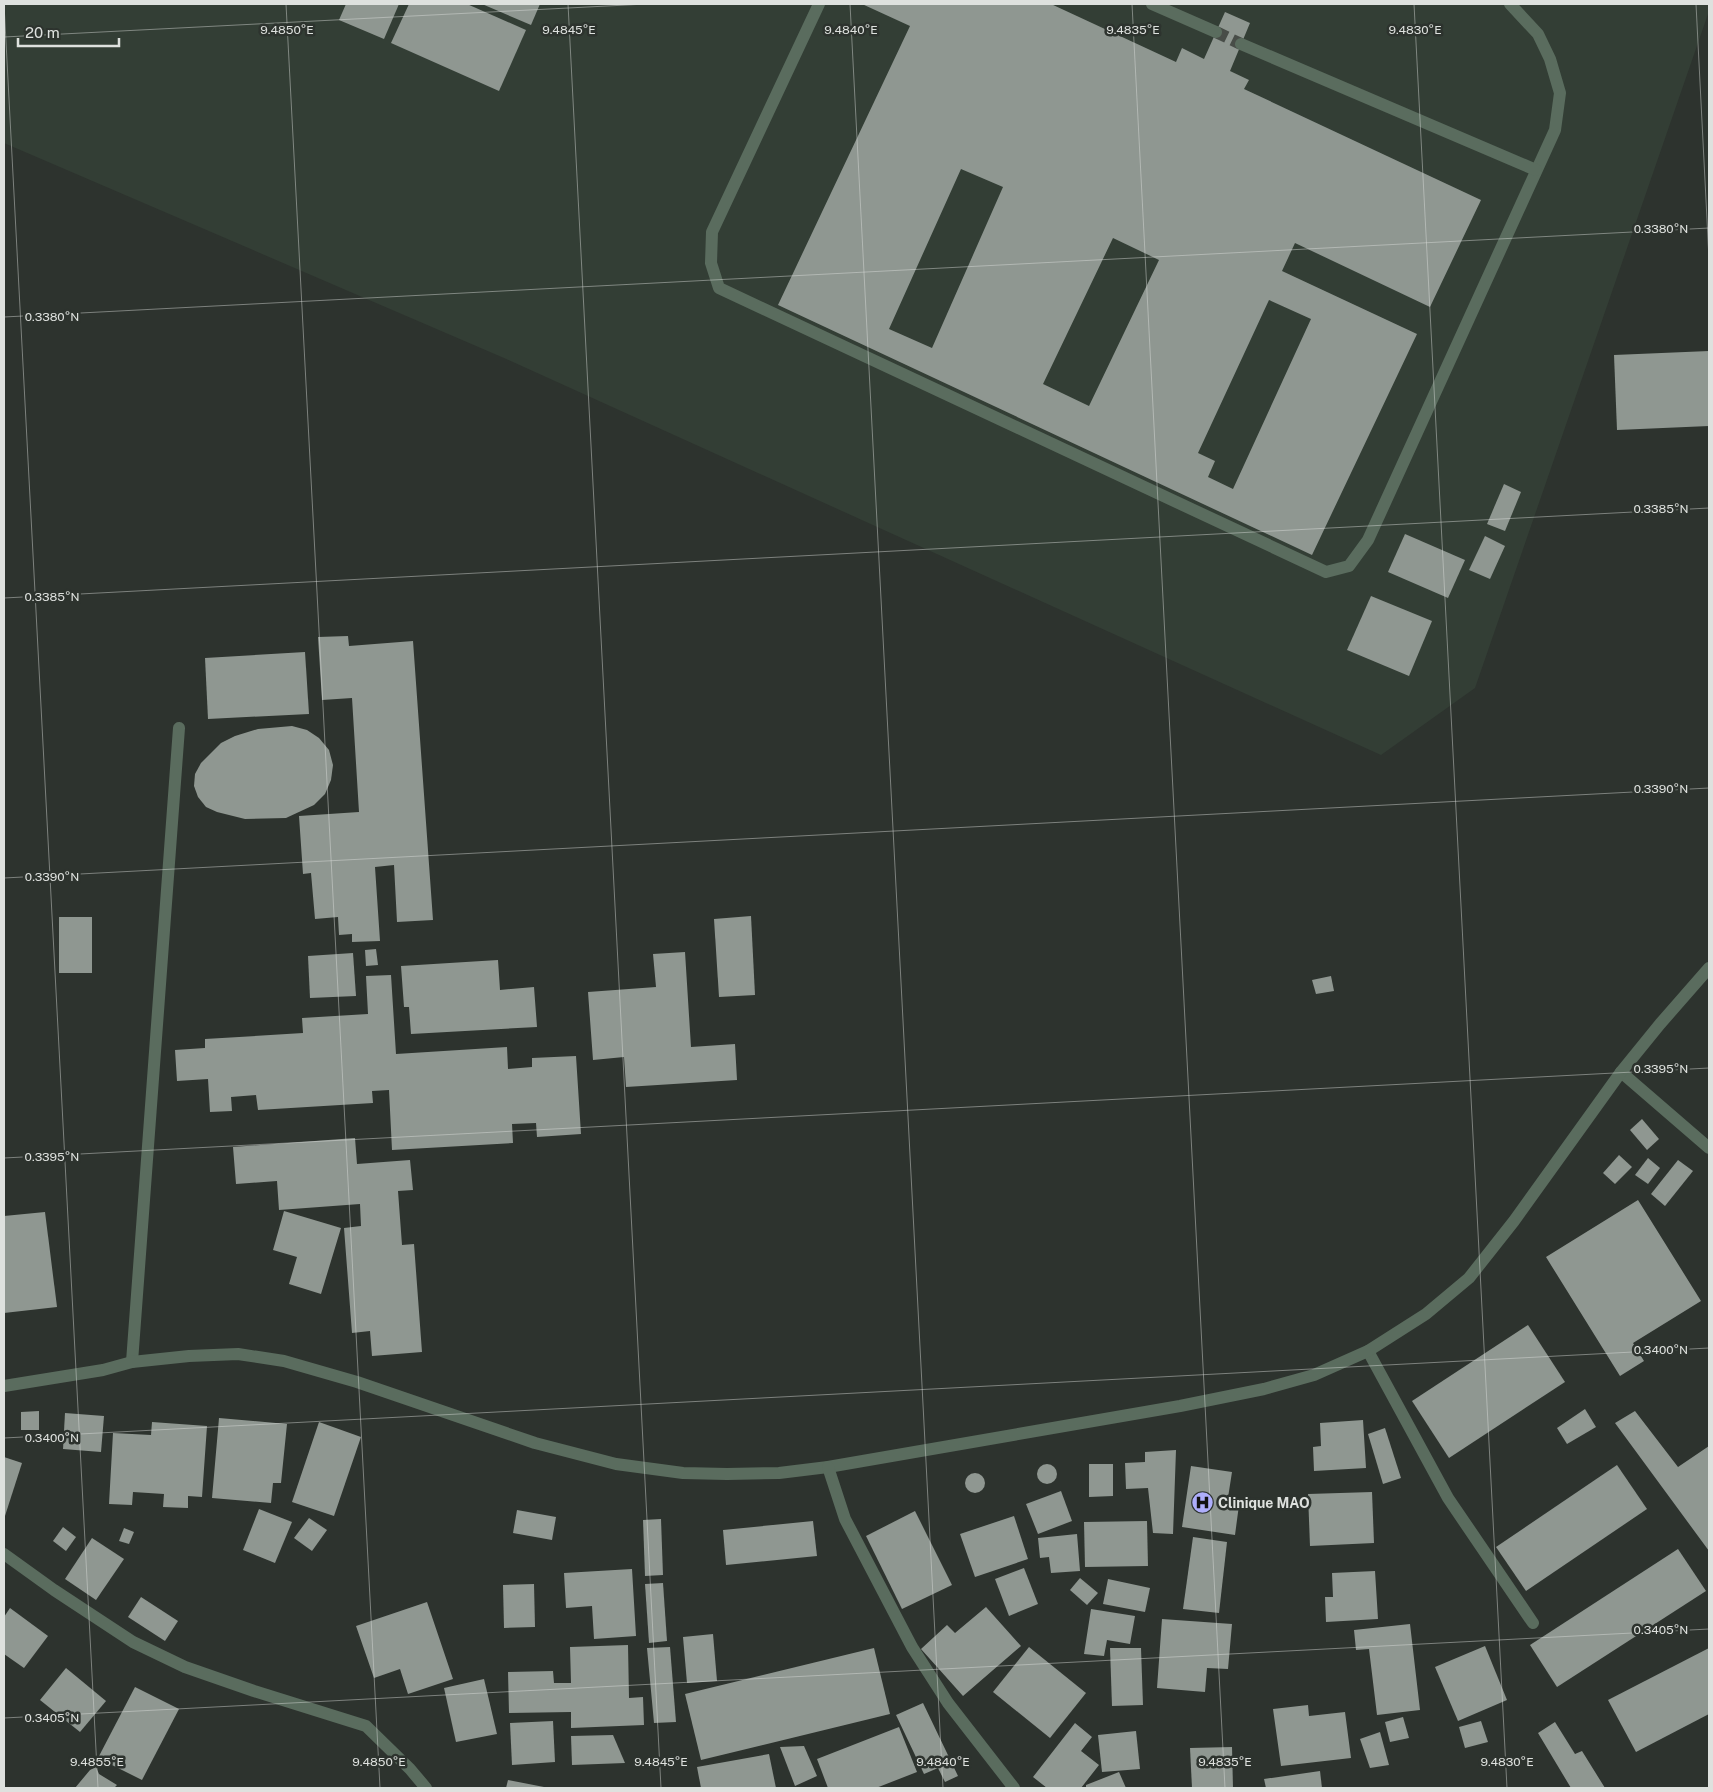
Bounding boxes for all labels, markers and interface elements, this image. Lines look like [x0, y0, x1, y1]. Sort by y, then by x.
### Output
scale bar [18, 15, 119, 47]
text: 9.4850°E [260, 23, 314, 37]
text: 9.4845°E [542, 23, 596, 37]
text: 9.4840°E [824, 23, 878, 37]
text: 9.4835°E [1106, 23, 1160, 37]
text: 9.4830°E [1388, 23, 1442, 37]
text: 20 m [25, 24, 60, 41]
text: 0.3380°N [1634, 222, 1688, 236]
text: 0.3380°N [25, 310, 79, 324]
text: 0.3385°N [1633, 502, 1689, 516]
text: 0.3385°N [24, 590, 80, 604]
text: 0.3390°N [1634, 782, 1688, 796]
text: 0.3390°N [25, 870, 79, 884]
text: 0.3395°N [1634, 1062, 1688, 1076]
text: 0.3395°N [25, 1150, 79, 1164]
text: 0.3400°N [1634, 1343, 1688, 1357]
text: 0.3400°N [25, 1431, 79, 1445]
hospital icon: Clinique MAO [1190, 1491, 1214, 1515]
place label: Clinique MAO [1218, 1495, 1310, 1511]
text: 0.3405°N [1634, 1623, 1688, 1637]
text: 0.3405°N [25, 1711, 79, 1725]
text: 9.4855°E [70, 1755, 124, 1769]
text: 9.4850°E [352, 1755, 406, 1769]
text: 9.4845°E [634, 1755, 688, 1769]
text: 9.4840°E [916, 1755, 970, 1769]
text: 9.4835°E [1198, 1755, 1252, 1769]
text: 9.4830°E [1480, 1755, 1534, 1769]

